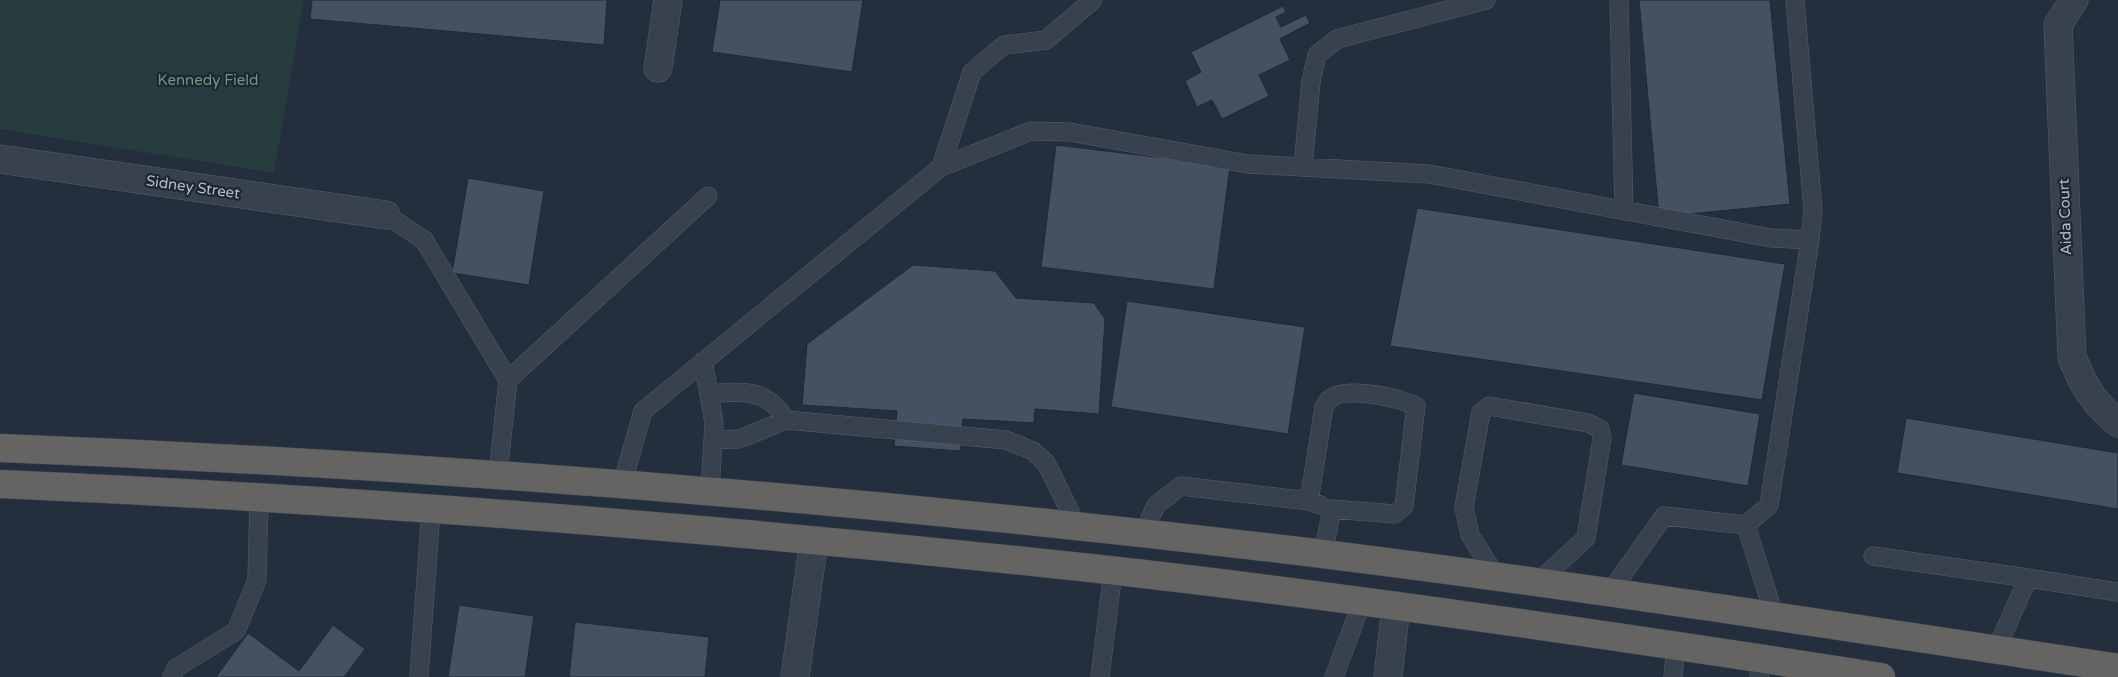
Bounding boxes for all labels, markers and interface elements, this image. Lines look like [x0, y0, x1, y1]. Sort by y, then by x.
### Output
park label: Kennedy Field [157, 71, 259, 89]
street label: Sidney Street [145, 171, 241, 203]
street label: Aida Court [2055, 178, 2075, 256]

